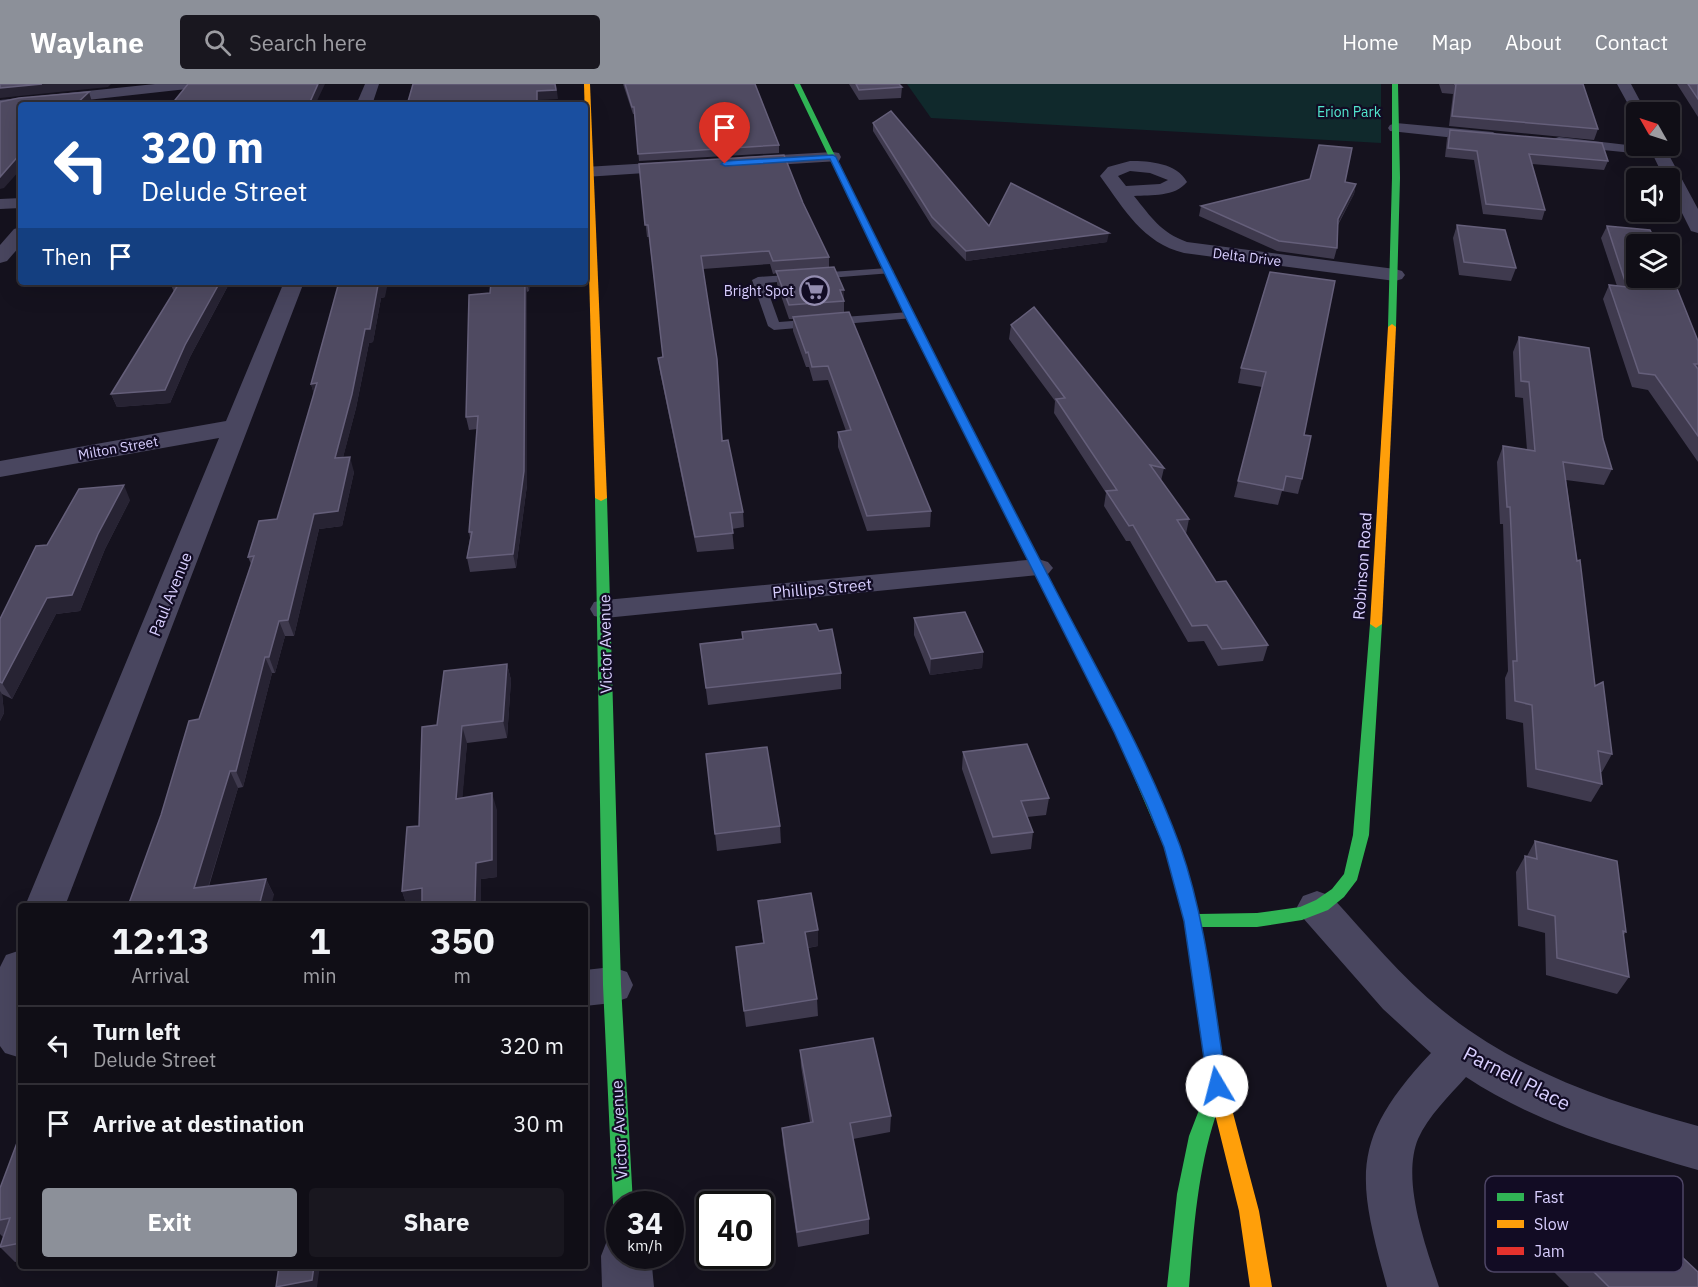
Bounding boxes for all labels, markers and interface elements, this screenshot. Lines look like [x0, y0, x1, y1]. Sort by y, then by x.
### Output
search box [180, 15, 600, 69]
text: Waylane [30, 24, 144, 61]
icon: search [201, 26, 234, 59]
text: Search here [249, 28, 367, 57]
text: Home [1342, 28, 1399, 56]
text: Map [1432, 28, 1472, 56]
text: About [1505, 28, 1562, 56]
text: Contact [1595, 28, 1668, 56]
pin [699, 102, 750, 164]
north arrow [1626, 102, 1680, 156]
map controls [1626, 102, 1680, 288]
park label: Erion Park [1317, 103, 1382, 121]
icon: arrive [708, 111, 741, 144]
text: 320 m [141, 120, 264, 175]
icon: left [42, 126, 120, 204]
button: sound [1626, 168, 1680, 222]
text: Delude Street [141, 173, 308, 208]
button: layers [1626, 234, 1680, 288]
icon: arrive [104, 240, 137, 273]
text: Then [42, 242, 92, 271]
street label: Delta Drive [1212, 244, 1283, 270]
supermarket icon: Bright Spot [799, 275, 831, 307]
place label: Bright Spot [724, 282, 794, 300]
street label: Milton Street [77, 432, 160, 464]
street label: Robinson Road [1348, 512, 1376, 620]
street label: Paul Avenue [144, 549, 196, 639]
street label: Phillips Street [771, 574, 873, 602]
street label: Victor Avenue [594, 594, 616, 694]
text: 12:13 [111, 917, 210, 964]
text: 1 [309, 917, 331, 964]
text: 350 [430, 917, 495, 964]
text: Arrival [131, 962, 190, 989]
text: min [303, 962, 337, 989]
text: m [454, 962, 471, 989]
text: Turn left [93, 1017, 181, 1046]
icon: left [42, 1029, 75, 1062]
text: 320 m [500, 1031, 564, 1060]
street label: Parnell Place [1459, 1039, 1575, 1117]
text: Delude Street [93, 1046, 216, 1073]
position arrow [1185, 1054, 1249, 1118]
street label: Victor Avenue [606, 1080, 632, 1180]
icon: arrive [42, 1107, 75, 1140]
text: Arrive at destination [93, 1109, 304, 1138]
text: 30 m [513, 1109, 564, 1138]
legend [1485, 1176, 1683, 1272]
text: Fast [1534, 1187, 1564, 1207]
button: Exit [42, 1188, 297, 1257]
button: Share [309, 1188, 564, 1257]
speed limit sign: 40 [696, 1191, 774, 1269]
text: 34 [627, 1203, 663, 1242]
text: Slow [1534, 1214, 1569, 1234]
text: km/h [627, 1236, 663, 1255]
text: Jam [1534, 1241, 1565, 1261]

